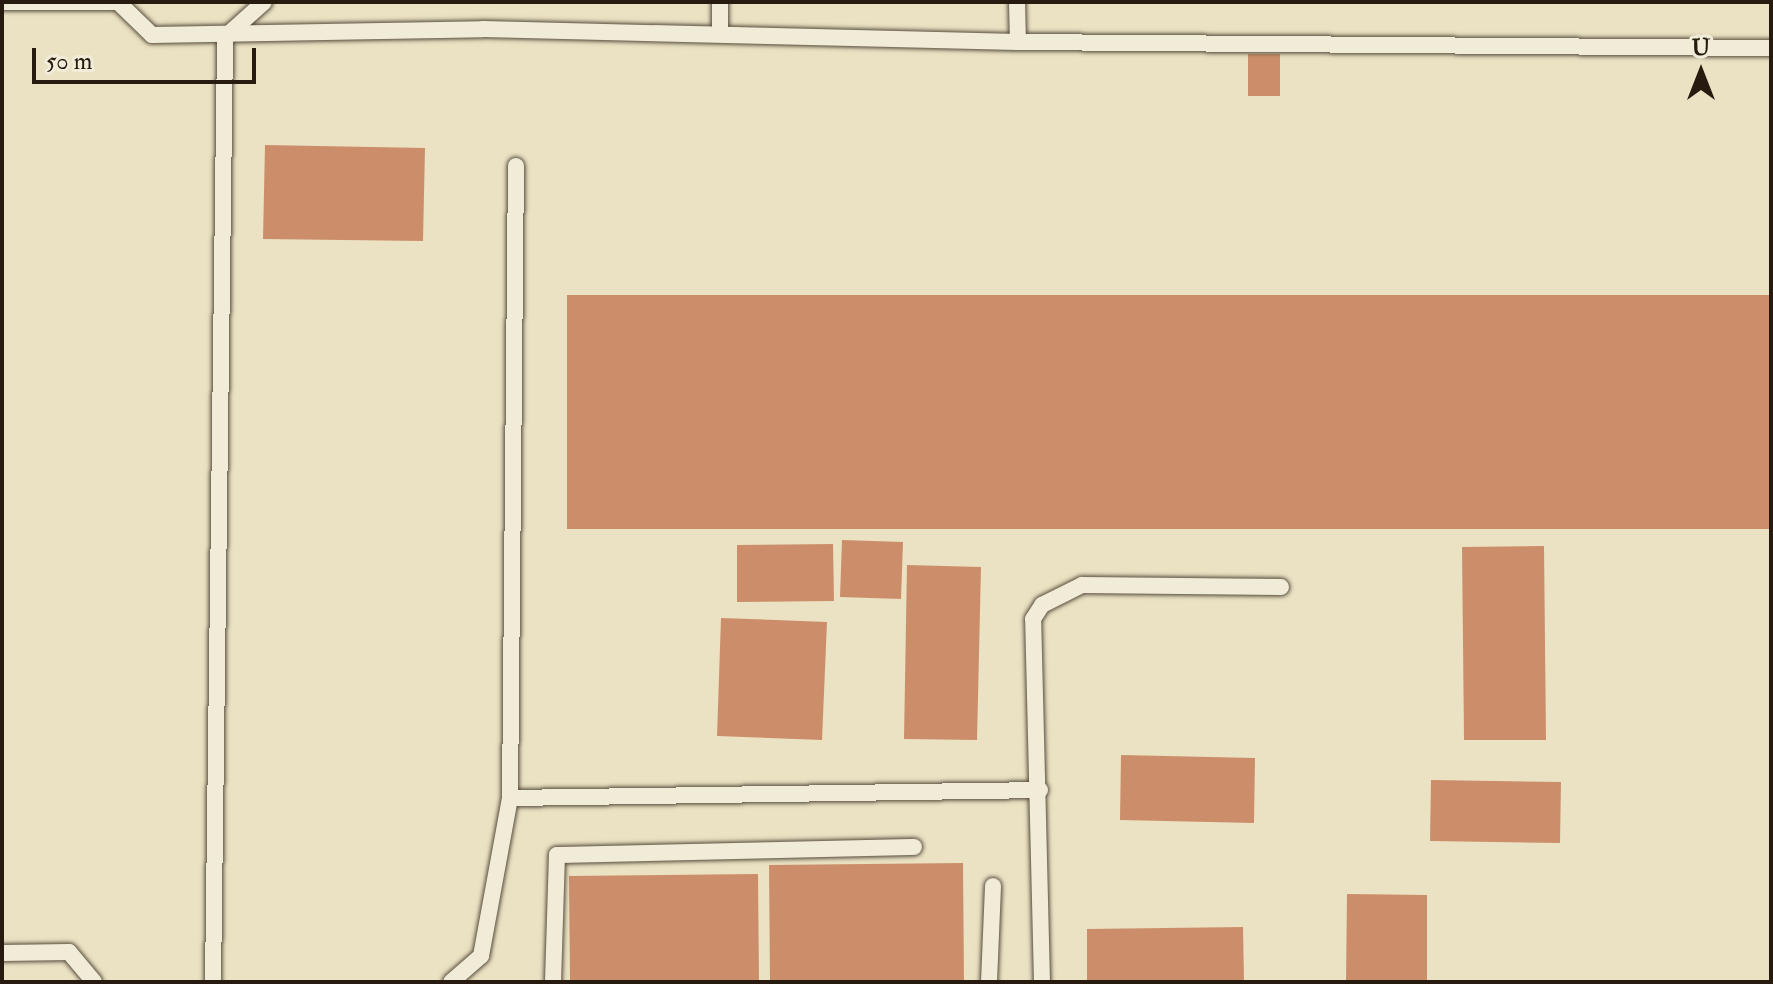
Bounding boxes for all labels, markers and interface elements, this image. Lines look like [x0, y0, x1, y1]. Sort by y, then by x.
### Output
scale bar [36, 32, 260, 82]
north arrow [1661, 32, 1741, 112]
text: U [1692, 34, 1710, 62]
text: 50 m [46, 46, 92, 77]

